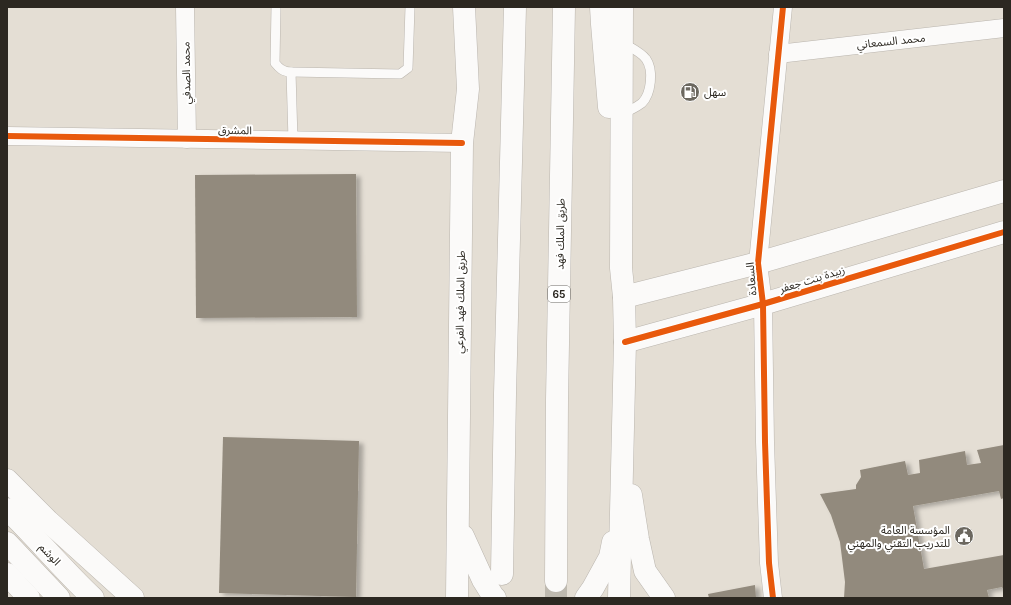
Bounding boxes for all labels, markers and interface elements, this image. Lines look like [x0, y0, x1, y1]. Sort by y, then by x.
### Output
street label: محمد السمعاني [856, 30, 927, 54]
street label: محمد الصدفي [178, 41, 196, 105]
fuel station icon: سهل [679, 81, 701, 103]
place label: سهل [704, 85, 727, 99]
street label: المشرق [218, 123, 252, 137]
street label: طريق الملك فهد [552, 198, 568, 270]
street label: طريق الملك فهد الفرعي [452, 250, 470, 354]
street label: السعادة [743, 262, 759, 296]
street label: زبيدة بنت جعفر [776, 262, 847, 296]
road number: 65 [548, 286, 570, 302]
place label: المؤسسة العامة للتدريب التقني والمهني [848, 523, 950, 553]
public building icon: المؤسسة العامة للتدريب التقني والمهني [953, 525, 975, 547]
street label: الوشم [35, 540, 64, 569]

